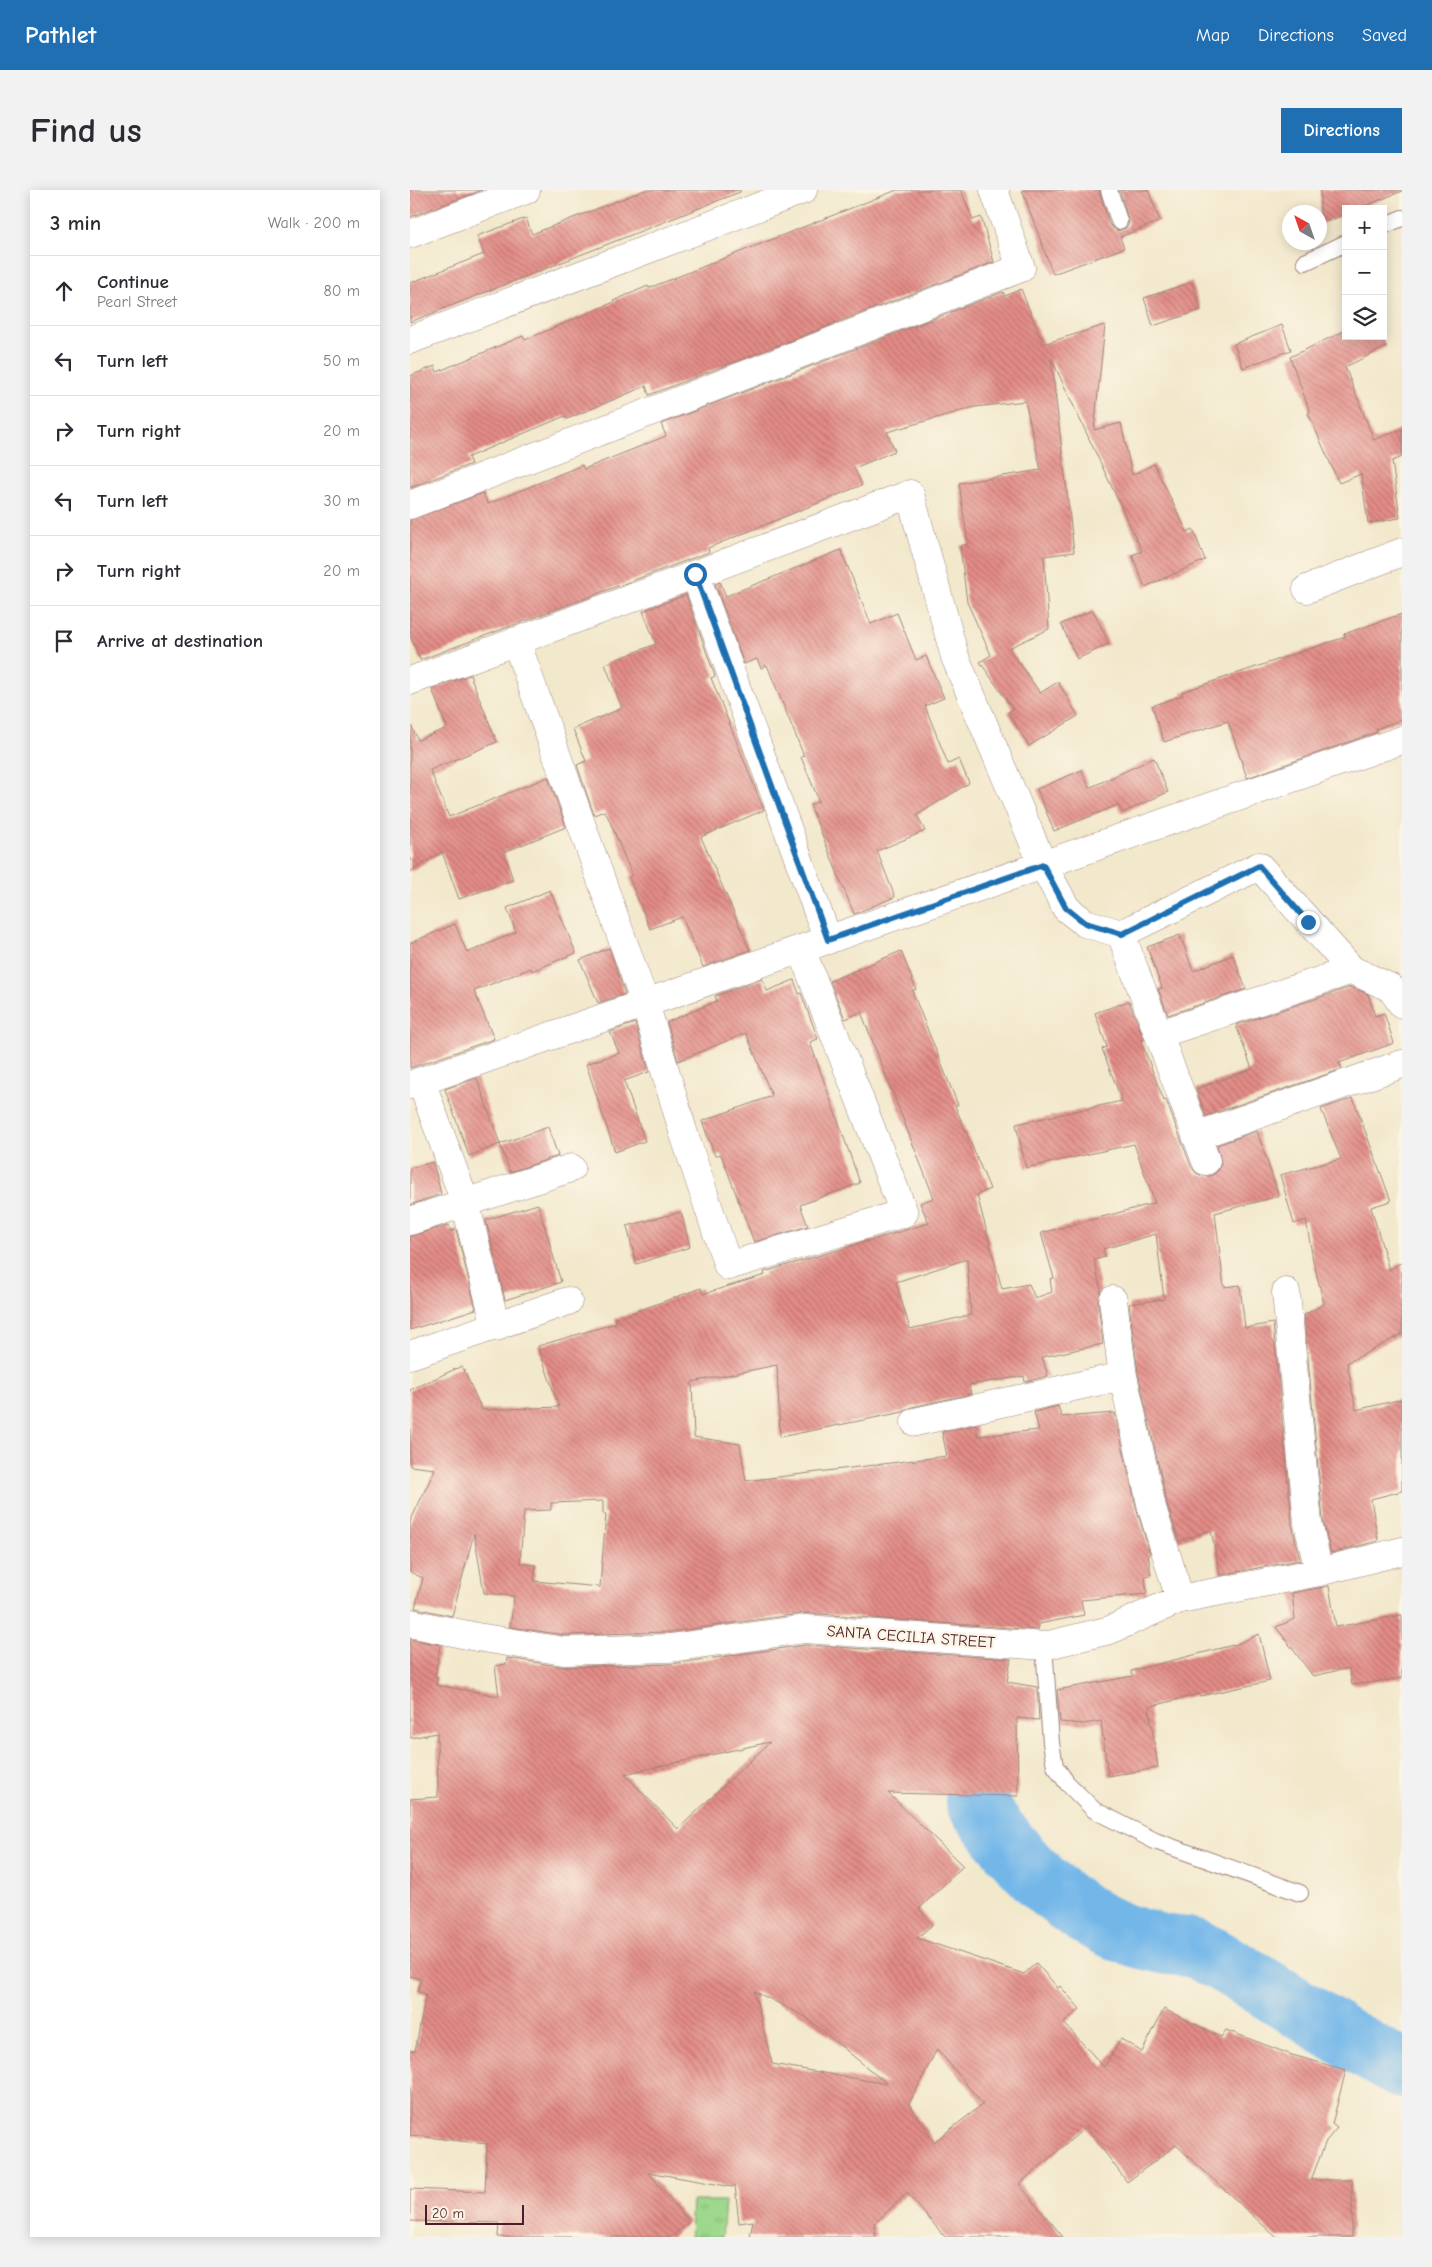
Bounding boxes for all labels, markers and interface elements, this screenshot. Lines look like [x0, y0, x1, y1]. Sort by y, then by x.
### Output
text: Pathlet [25, 21, 96, 49]
text: Map [1196, 25, 1230, 46]
text: Directions [1258, 25, 1334, 46]
text: Saved [1362, 25, 1407, 46]
button: Directions [1281, 108, 1402, 153]
text: Find us [30, 110, 142, 151]
north arrow [1282, 205, 1327, 250]
map controls [1342, 205, 1387, 340]
button: + [1342, 205, 1387, 250]
text: 3 min [50, 211, 101, 235]
text: Walk · 200 m [268, 214, 360, 232]
button: − [1342, 250, 1387, 295]
text: Continue [97, 271, 169, 293]
icon: ahead [50, 277, 78, 305]
text: 80 m [323, 282, 360, 300]
text: Pearl Street [97, 293, 177, 311]
button: layers [1342, 295, 1387, 340]
icon: left [50, 347, 78, 375]
text: Turn left [97, 350, 168, 372]
text: 50 m [323, 352, 360, 370]
icon: right [50, 417, 78, 445]
text: Turn right [97, 420, 181, 442]
text: 20 m [323, 422, 360, 440]
icon: left [50, 487, 78, 515]
text: Turn left [97, 490, 168, 512]
text: 30 m [324, 492, 360, 510]
icon: right [50, 557, 78, 585]
text: Turn right [97, 560, 181, 582]
text: 20 m [323, 562, 360, 580]
route start [684, 563, 707, 586]
icon: arrive [50, 627, 78, 655]
text: Arrive at destination [97, 630, 263, 652]
route end [1297, 911, 1320, 934]
street label: SANTA CECILIA STREET [826, 1622, 997, 1652]
scale bar [425, 2202, 524, 2225]
text: 20 m [432, 2205, 464, 2222]

